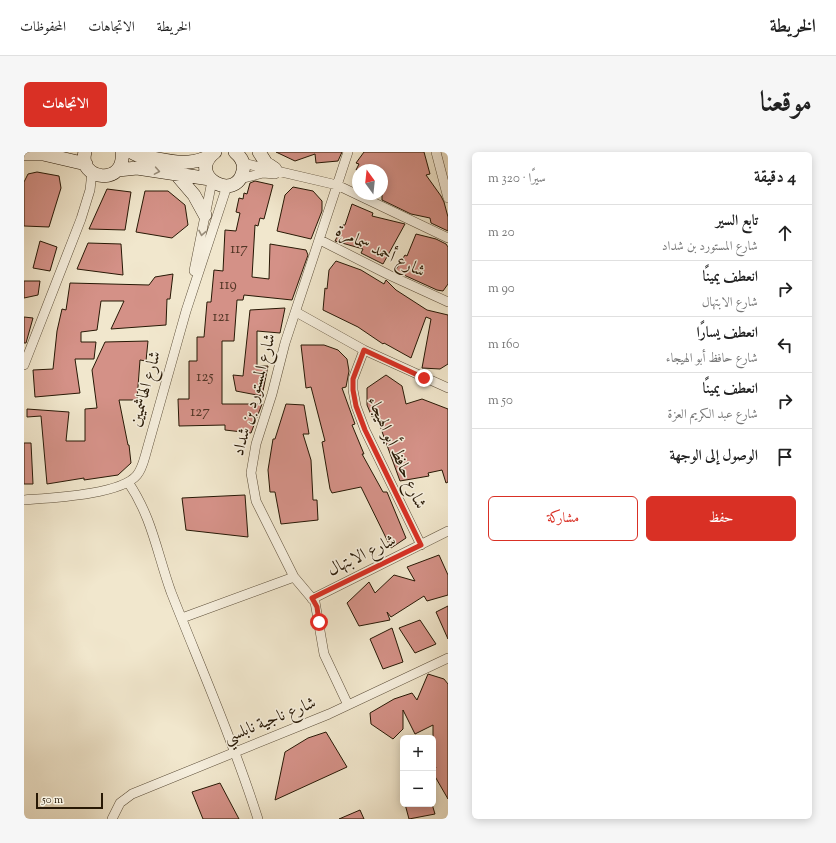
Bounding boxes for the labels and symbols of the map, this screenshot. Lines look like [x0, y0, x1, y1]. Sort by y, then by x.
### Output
north arrow [352, 164, 388, 200]
one-way arrow [153, 166, 160, 174]
street label: شارع أحمد سمامرة [331, 218, 430, 284]
one-way arrow [198, 230, 206, 236]
house number: 117 [230, 239, 248, 260]
house number: 119 [219, 275, 237, 296]
house number: 121 [212, 307, 230, 328]
street label: شارع المستورد بن شداد [227, 331, 283, 459]
street label: شارع الهاشميين [124, 348, 168, 430]
house number: 125 [196, 367, 214, 388]
route end [415, 369, 433, 387]
street label: شارع حافظ أبو الهيجاء [361, 392, 433, 513]
house number: 127 [190, 402, 210, 423]
street label: شارع الابتهال [324, 529, 400, 583]
route start [310, 613, 328, 631]
street label: شارع ناجية نابلسي [220, 691, 321, 752]
scale bar [36, 791, 103, 810]

